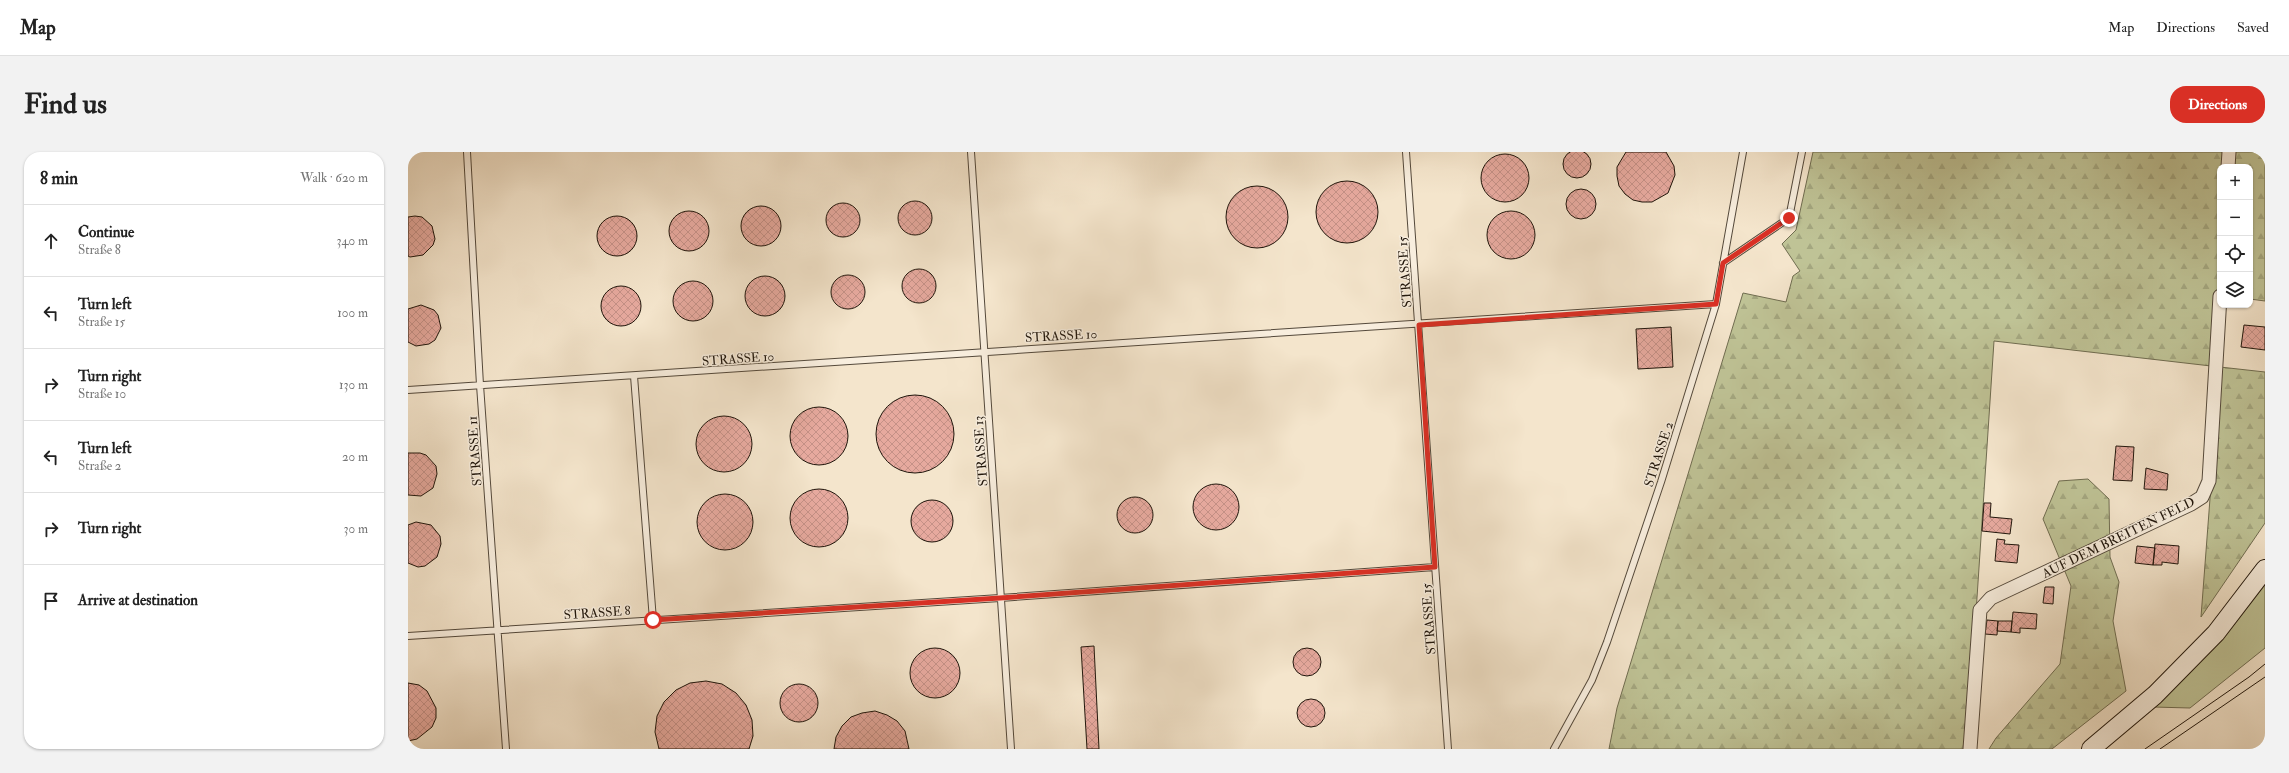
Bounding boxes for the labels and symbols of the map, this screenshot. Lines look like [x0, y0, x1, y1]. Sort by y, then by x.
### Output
route end [1780, 209, 1798, 227]
street label: STRASSE 15 [1395, 236, 1415, 308]
street label: STRASSE 10 [1025, 326, 1098, 346]
street label: STRASSE 10 [701, 348, 775, 369]
street label: STRASSE 11 [465, 415, 485, 487]
street label: STRASSE 13 [971, 415, 991, 487]
street label: STRASSE 2 [1641, 419, 1677, 489]
street label: AUF DEM BREITEN FELD [2038, 494, 2197, 582]
street label: STRASSE 15 [1419, 583, 1439, 655]
street label: STRASSE 8 [563, 603, 631, 623]
route start [644, 611, 662, 629]

